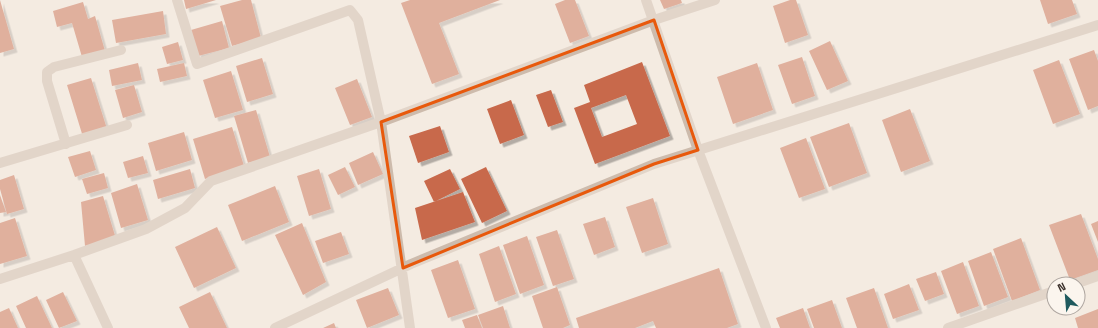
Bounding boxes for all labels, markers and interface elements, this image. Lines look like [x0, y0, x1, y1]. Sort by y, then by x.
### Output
north arrow [1046, 276, 1086, 316]
text: N [1055, 279, 1068, 295]

